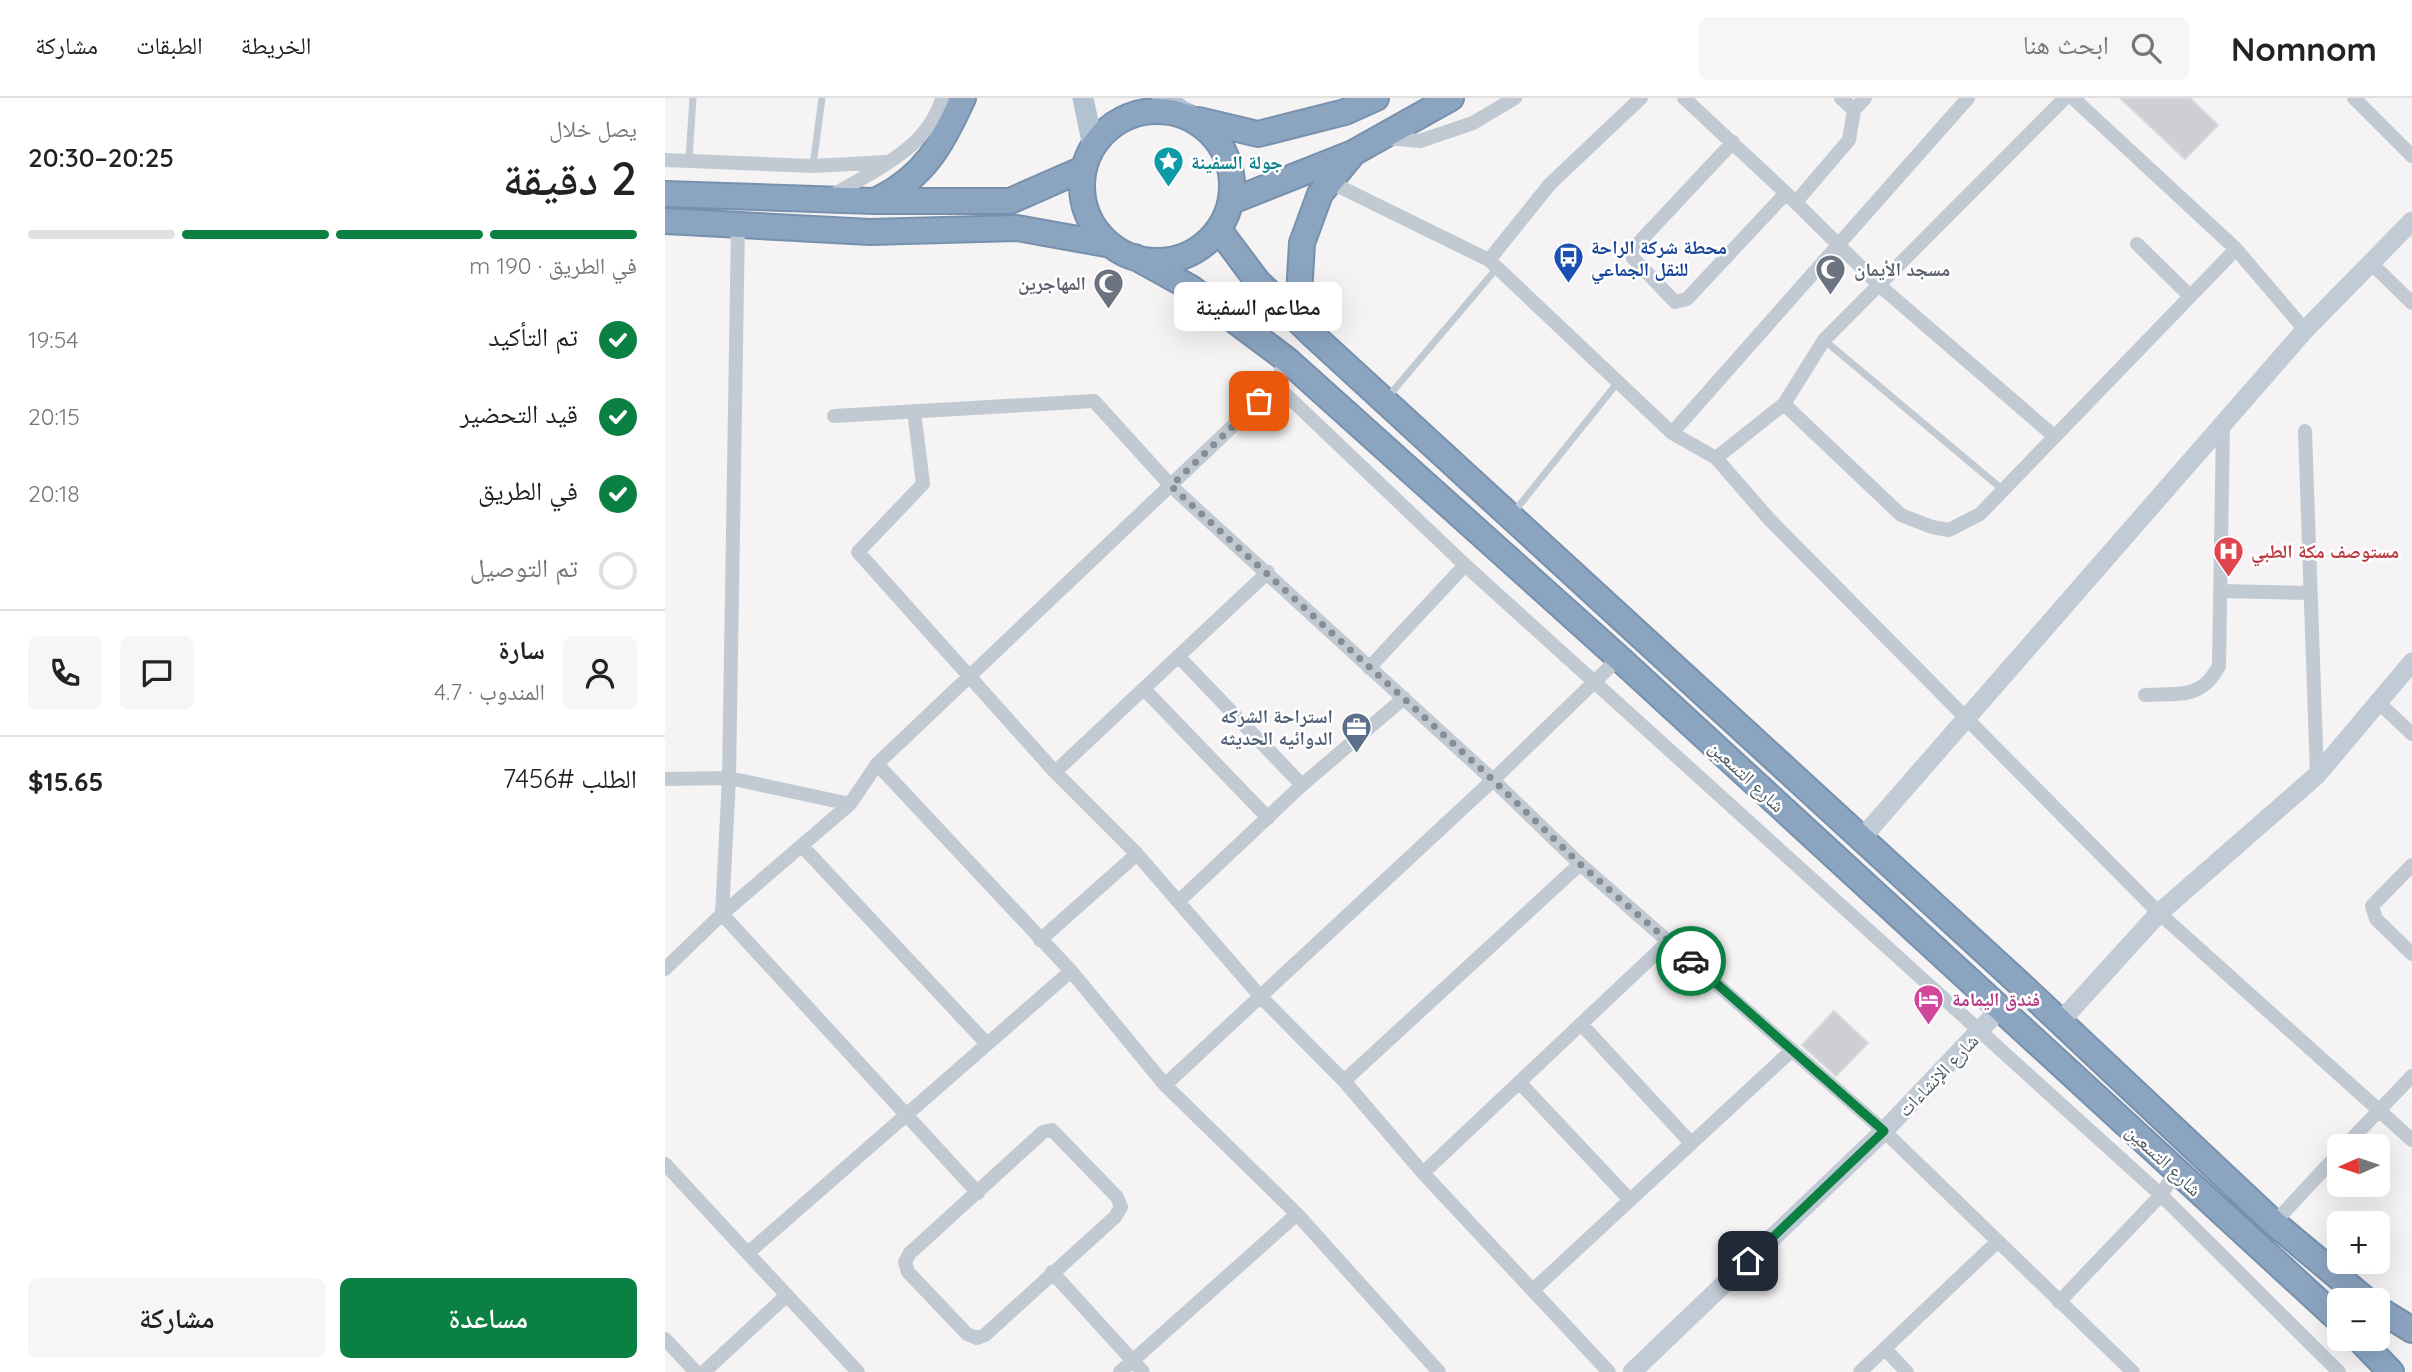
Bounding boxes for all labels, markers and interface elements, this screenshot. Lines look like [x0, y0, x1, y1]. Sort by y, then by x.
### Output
search box [1699, 17, 2189, 80]
text: ابحث هنا [2023, 28, 2109, 61]
text: Nomnom [2231, 28, 2377, 69]
icon: search [2127, 29, 2165, 67]
text: مشاركة [35, 30, 98, 60]
text: الطبقات [136, 30, 203, 60]
text: الخريطة [241, 30, 311, 60]
text: يصل خلال [549, 114, 637, 143]
text: 20:25–20:30 [28, 141, 174, 174]
place icon: جولة السفينة [1151, 145, 1185, 189]
text: 2 دقيقة [503, 149, 637, 207]
place label: جولة السفينة [1191, 150, 1283, 174]
place label: محطة شركة الراحة للنقل الجماعي [1591, 235, 1727, 285]
bus stop icon: محطة شركة الراحة للنقل الجماعي [1551, 241, 1585, 285]
text: في الطريق · 190 m [469, 251, 637, 280]
mosque icon: مسجد الأيمان [1814, 252, 1848, 296]
place label: مسجد الأيمان [1854, 257, 1950, 281]
mosque icon: المهاجرين [1092, 266, 1126, 310]
place label: المهاجرين [1018, 271, 1086, 295]
callout: مطاعم السفينة [1175, 282, 1343, 331]
text: مطاعم السفينة [1195, 292, 1321, 321]
text: تم التأكيد [488, 320, 578, 353]
icon: check [599, 321, 637, 359]
text: 19:54 [28, 325, 78, 354]
pin [1229, 371, 1289, 431]
icon: bag [1240, 382, 1278, 420]
text: قيد التحضير [460, 397, 578, 430]
icon: check [599, 398, 637, 436]
text: 20:15 [28, 402, 80, 431]
text: في الطريق [478, 474, 578, 507]
icon: check [599, 475, 637, 513]
text: 20:18 [28, 479, 80, 508]
hospital icon: مستوصف مكة الطبي [2211, 534, 2245, 578]
place label: مستوصف مكة الطبي [2251, 539, 2399, 567]
text: تم التوصيل [470, 551, 578, 584]
text: سارة [498, 633, 545, 666]
button: phone [28, 636, 102, 710]
button: chat [120, 636, 194, 710]
button: person [563, 636, 637, 710]
text: المندوب · 4.7 [434, 677, 545, 706]
place label: استراحة الشركه الدوائيه الحديثه [1220, 704, 1333, 750]
office icon: استراحة الشركه الدوائيه الحديثه [1339, 710, 1373, 754]
street label: شارع التسعين [1704, 735, 1790, 817]
text: الطلب #7456 [503, 762, 637, 795]
text: $15.65 [28, 765, 103, 798]
courier [1656, 926, 1726, 996]
icon: car [1672, 942, 1710, 980]
hotel icon: فندق اليمامة [1912, 982, 1946, 1026]
place label: فندق اليمامة [1952, 987, 2040, 1011]
street label: شارع الإنشاءات [1893, 1029, 1984, 1122]
street label: شارع التسعين [2121, 1119, 2207, 1201]
north arrow [2327, 1134, 2391, 1197]
map controls [2327, 1134, 2390, 1351]
button: + [2327, 1211, 2390, 1274]
pin [1718, 1231, 1778, 1291]
icon: home [1729, 1242, 1767, 1280]
button: مشاركة [28, 1278, 326, 1358]
button: مساعدة [340, 1278, 637, 1358]
button: − [2327, 1288, 2390, 1351]

